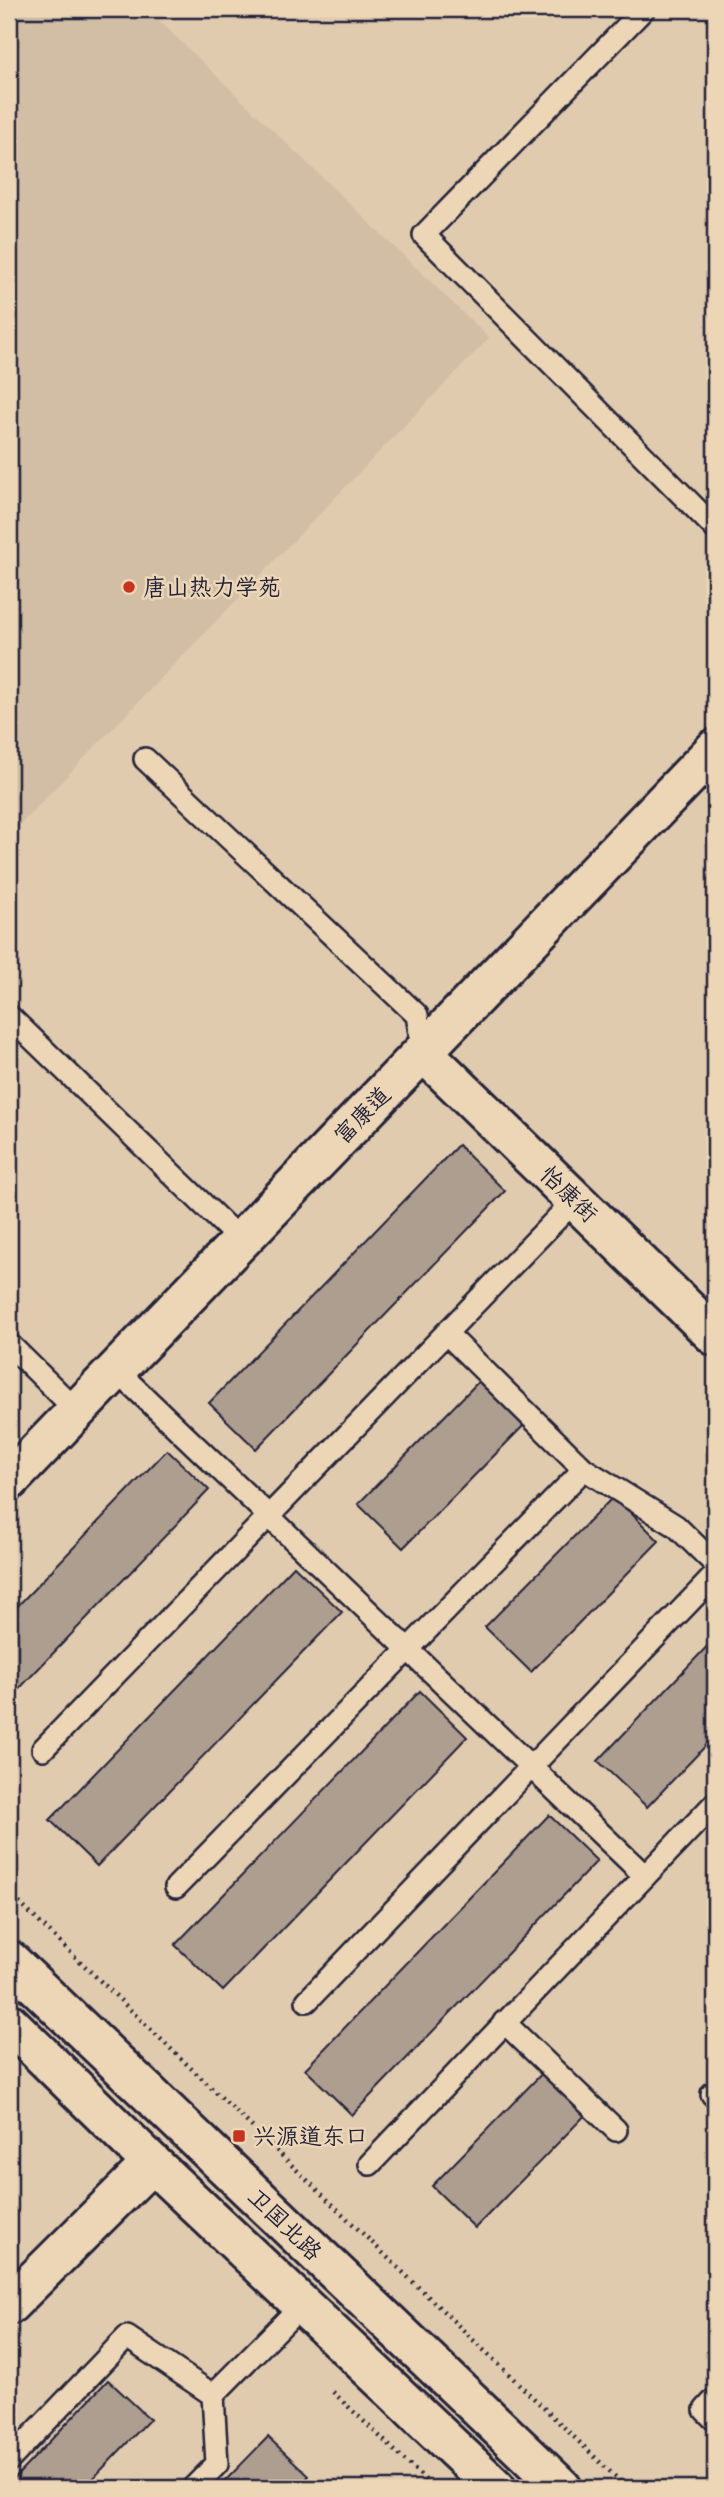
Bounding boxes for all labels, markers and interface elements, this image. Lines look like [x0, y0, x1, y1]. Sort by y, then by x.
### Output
place label: 唐山热力学苑 [143, 575, 281, 604]
marker: 唐山热力学苑 [121, 579, 137, 595]
street label: 富康道 [330, 1083, 398, 1152]
street label: 怡康街 [532, 1162, 601, 1230]
place label: 兴源道东口 [253, 2125, 368, 2153]
marker: 兴源道东口 [231, 2128, 247, 2144]
street label: 卫国北路 [240, 2184, 326, 2268]

